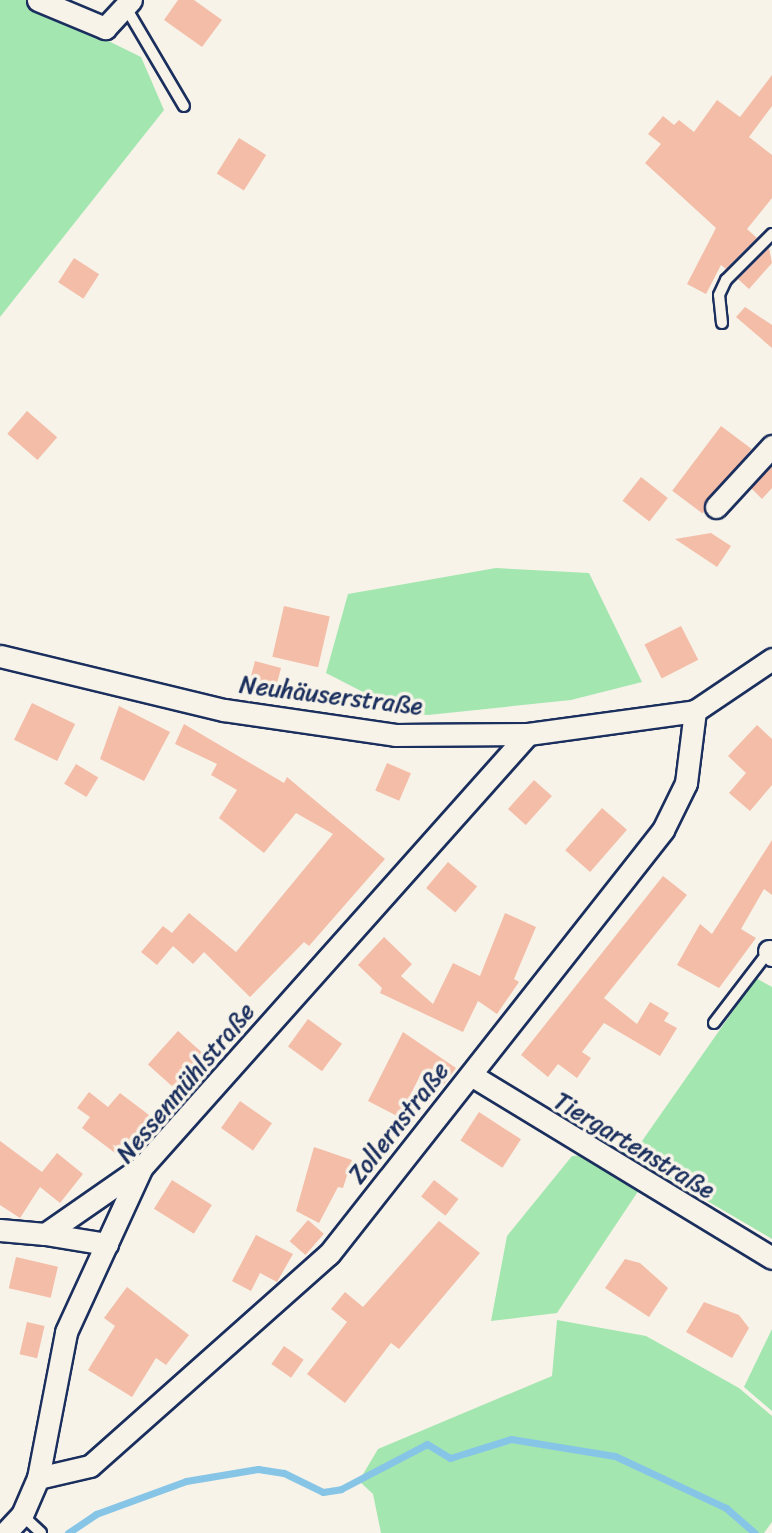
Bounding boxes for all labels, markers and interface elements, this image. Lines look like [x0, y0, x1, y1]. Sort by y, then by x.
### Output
street label: Neuhäuserstraße [238, 670, 424, 722]
street label: Nessenmühlstraße [111, 997, 261, 1169]
street label: Zollernstraße [343, 1057, 455, 1189]
street label: Tiergartenstraße [548, 1087, 720, 1205]

